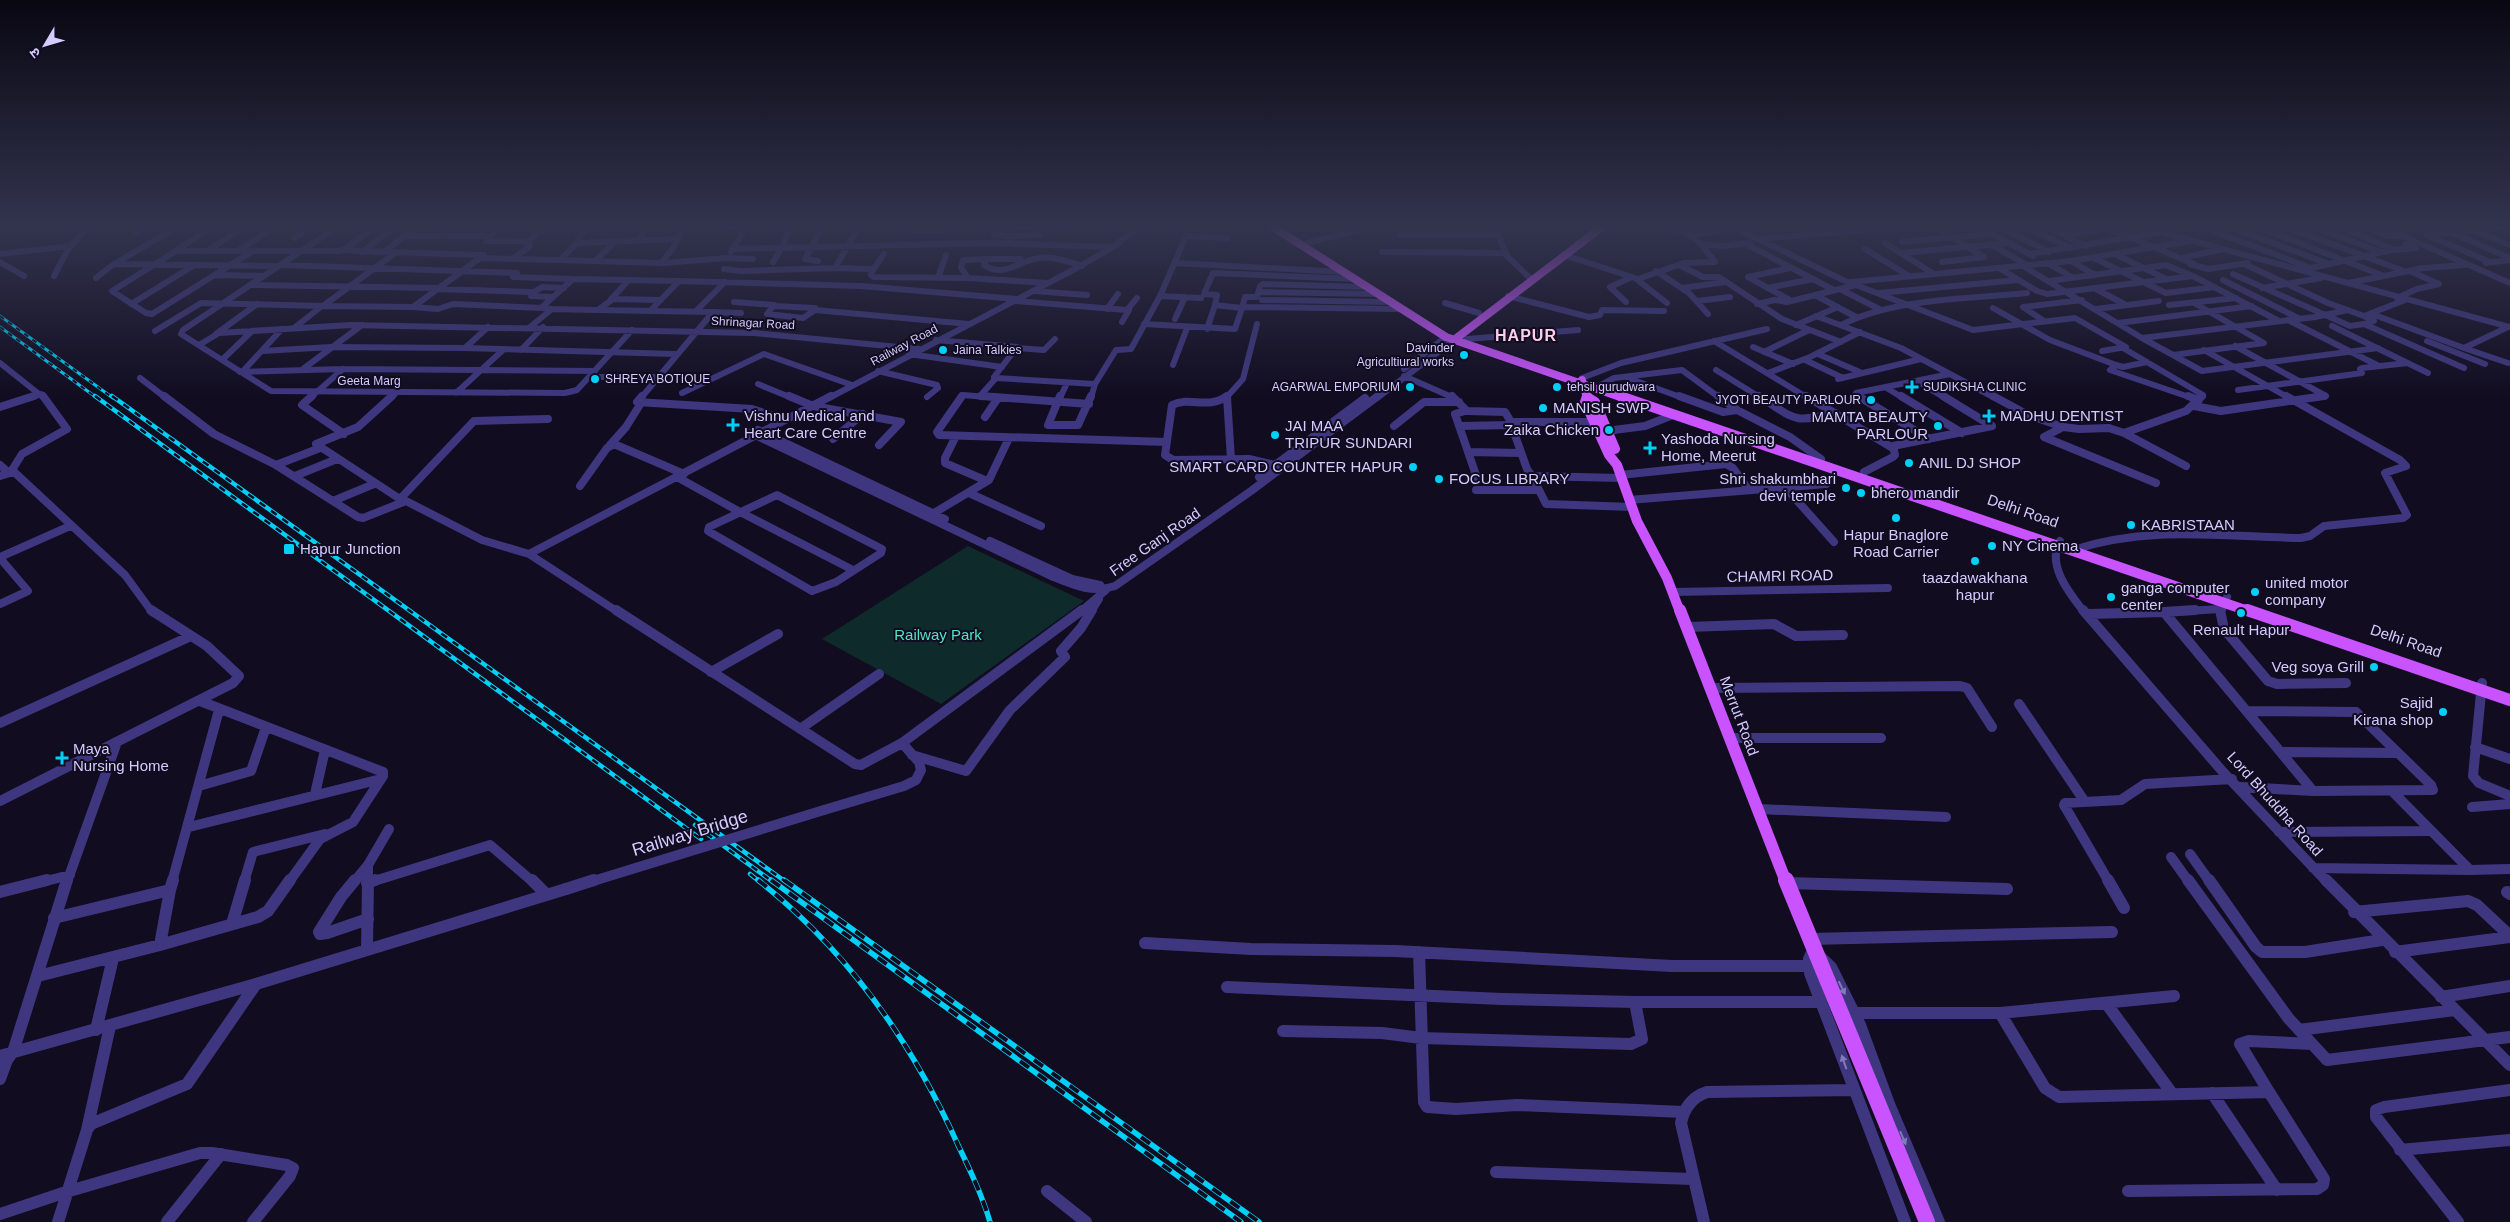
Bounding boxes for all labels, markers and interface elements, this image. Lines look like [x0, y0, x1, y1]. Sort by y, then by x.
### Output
north arrow [20, 20, 70, 70]
text: उ [25, 44, 44, 61]
street label: Shrinagar Road [711, 314, 795, 332]
street label: Railway Road [868, 321, 940, 369]
district label: HAPUR [1495, 327, 1557, 344]
place label: Davinder Agricultiural works [1357, 341, 1454, 369]
place label: Jaina Talkies [953, 343, 1021, 357]
marker: Jaina Talkies [937, 344, 949, 356]
marker: Davinder Agricultiural works [1458, 349, 1470, 361]
place label: SHREYA BOTIQUE [605, 372, 710, 386]
marker: SHREYA BOTIQUE [589, 373, 601, 385]
street label: Geeta Marg [337, 374, 401, 388]
place label: AGARWAL EMPORIUM [1272, 380, 1400, 394]
place label: tehsil gurudwara [1567, 380, 1655, 394]
marker: SUDIKSHA CLINIC [1905, 380, 1919, 394]
place label: SUDIKSHA CLINIC [1923, 380, 2027, 394]
marker: AGARWAL EMPORIUM [1404, 381, 1416, 393]
marker: tehsil gurudwara [1551, 381, 1563, 393]
place label: JYOTI BEAUTY PARLOUR [1715, 393, 1861, 407]
marker: JYOTI BEAUTY PARLOUR [1865, 394, 1877, 406]
place label: MANISH SWP [1553, 399, 1650, 416]
marker: MANISH SWP [1537, 402, 1549, 414]
place label: Vishnu Medical and Heart Care Centre [744, 407, 875, 441]
place label: MADHU DENTIST [2000, 407, 2123, 424]
place label: MAMTA BEAUTY PARLOUR [1812, 408, 1928, 442]
marker: MADHU DENTIST [1982, 409, 1996, 423]
place label: JAI MAA TRIPUR SUNDARI [1285, 417, 1413, 451]
marker: Vishnu Medical and Heart Care Centre [726, 418, 740, 432]
marker: MAMTA BEAUTY PARLOUR [1932, 420, 1944, 432]
place label: Zaika Chicken [1504, 421, 1599, 438]
marker: Zaika Chicken [1603, 424, 1615, 436]
marker: JAI MAA TRIPUR SUNDARI [1269, 429, 1281, 441]
place label: Yashoda Nursing Home, Meerut [1661, 430, 1775, 464]
marker: Yashoda Nursing Home, Meerut [1643, 441, 1657, 455]
place label: ANIL DJ SHOP [1919, 454, 2021, 471]
marker: ANIL DJ SHOP [1903, 457, 1915, 469]
place label: SMART CARD COUNTER HAPUR [1169, 458, 1403, 475]
marker: SMART CARD COUNTER HAPUR [1407, 461, 1419, 473]
place label: FOCUS LIBRARY [1449, 470, 1570, 487]
place label: Shri shakumbhari devi temple [1719, 470, 1836, 504]
marker: FOCUS LIBRARY [1433, 473, 1445, 485]
marker: Shri shakumbhari devi temple [1840, 482, 1852, 494]
place label: bhero mandir [1871, 484, 1959, 501]
marker: bhero mandir [1855, 487, 1867, 499]
street label: Delhi Road [1985, 490, 2061, 531]
street label: Free Ganj Road [1106, 504, 1203, 579]
marker: Hapur Bnaglore Road Carrier [1890, 512, 1902, 524]
place label: KABRISTAAN [2141, 516, 2235, 533]
marker: KABRISTAAN [2125, 519, 2137, 531]
place label: Hapur Bnaglore Road Carrier [1843, 526, 1949, 560]
place label: NY Cinema [2002, 537, 2079, 554]
place label: Hapur Junction [300, 540, 401, 557]
marker: NY Cinema [1986, 540, 1998, 552]
marker: Hapur Junction [282, 542, 296, 556]
marker: taazdawakhana hapur [1969, 555, 1981, 567]
street label: CHAMRI ROAD [1727, 566, 1834, 585]
place label: taazdawakhana hapur [1922, 569, 2028, 603]
place label: united motor company [2265, 574, 2348, 608]
place label: ganga computer center [2121, 579, 2229, 613]
marker: united motor company [2249, 586, 2261, 598]
marker: ganga computer center [2105, 591, 2117, 603]
marker: Renault Hapur [2235, 607, 2247, 619]
street label: Delhi Road [2368, 620, 2444, 661]
place label: Renault Hapur [2193, 621, 2289, 638]
park label: Railway Park [894, 626, 982, 643]
place label: Veg soya Grill [2271, 658, 2364, 675]
marker: Veg soya Grill [2368, 661, 2380, 673]
street label: Merrut Road [1717, 674, 1762, 758]
place label: Sajid Kirana shop [2353, 694, 2433, 728]
marker: Sajid Kirana shop [2437, 706, 2449, 718]
place label: Maya Nursing Home [73, 740, 169, 774]
street label: Lord Bhuddha Road [2224, 748, 2327, 859]
marker: Maya Nursing Home [55, 751, 69, 765]
street label: Railway Bridge [630, 806, 750, 860]
one-way arrow [1838, 981, 1846, 995]
one-way arrow [1840, 1054, 1848, 1069]
one-way arrow [1900, 1131, 1908, 1145]

